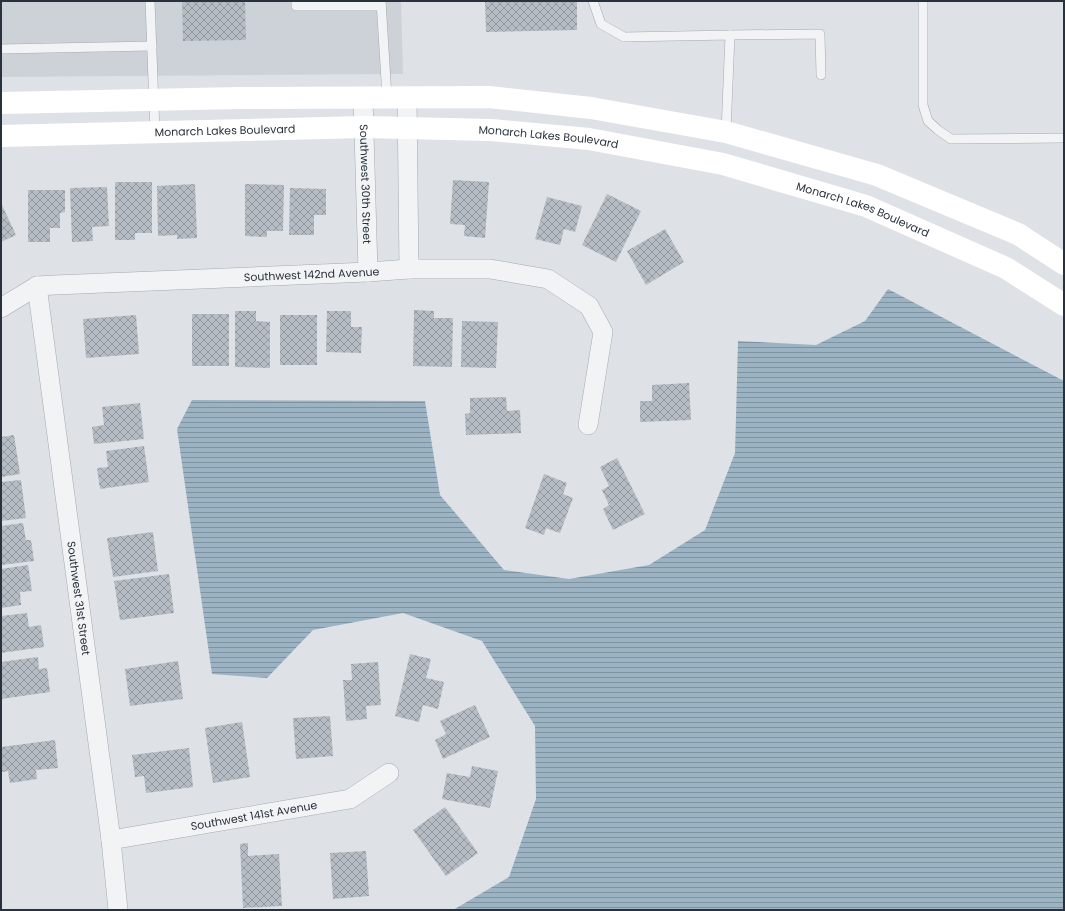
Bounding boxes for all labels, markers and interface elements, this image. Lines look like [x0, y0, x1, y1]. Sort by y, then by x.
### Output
street label: Monarch Lakes Boulevard [154, 121, 295, 140]
street label: Monarch Lakes Boulevard [478, 122, 620, 152]
street label: Southwest 30th Street [356, 124, 375, 244]
street label: Monarch Lakes Boulevard [794, 178, 932, 241]
street label: Southwest 142nd Avenue [243, 263, 380, 285]
street label: Southwest 31st Street [63, 540, 94, 656]
street label: Southwest 141st Avenue [189, 797, 319, 834]

